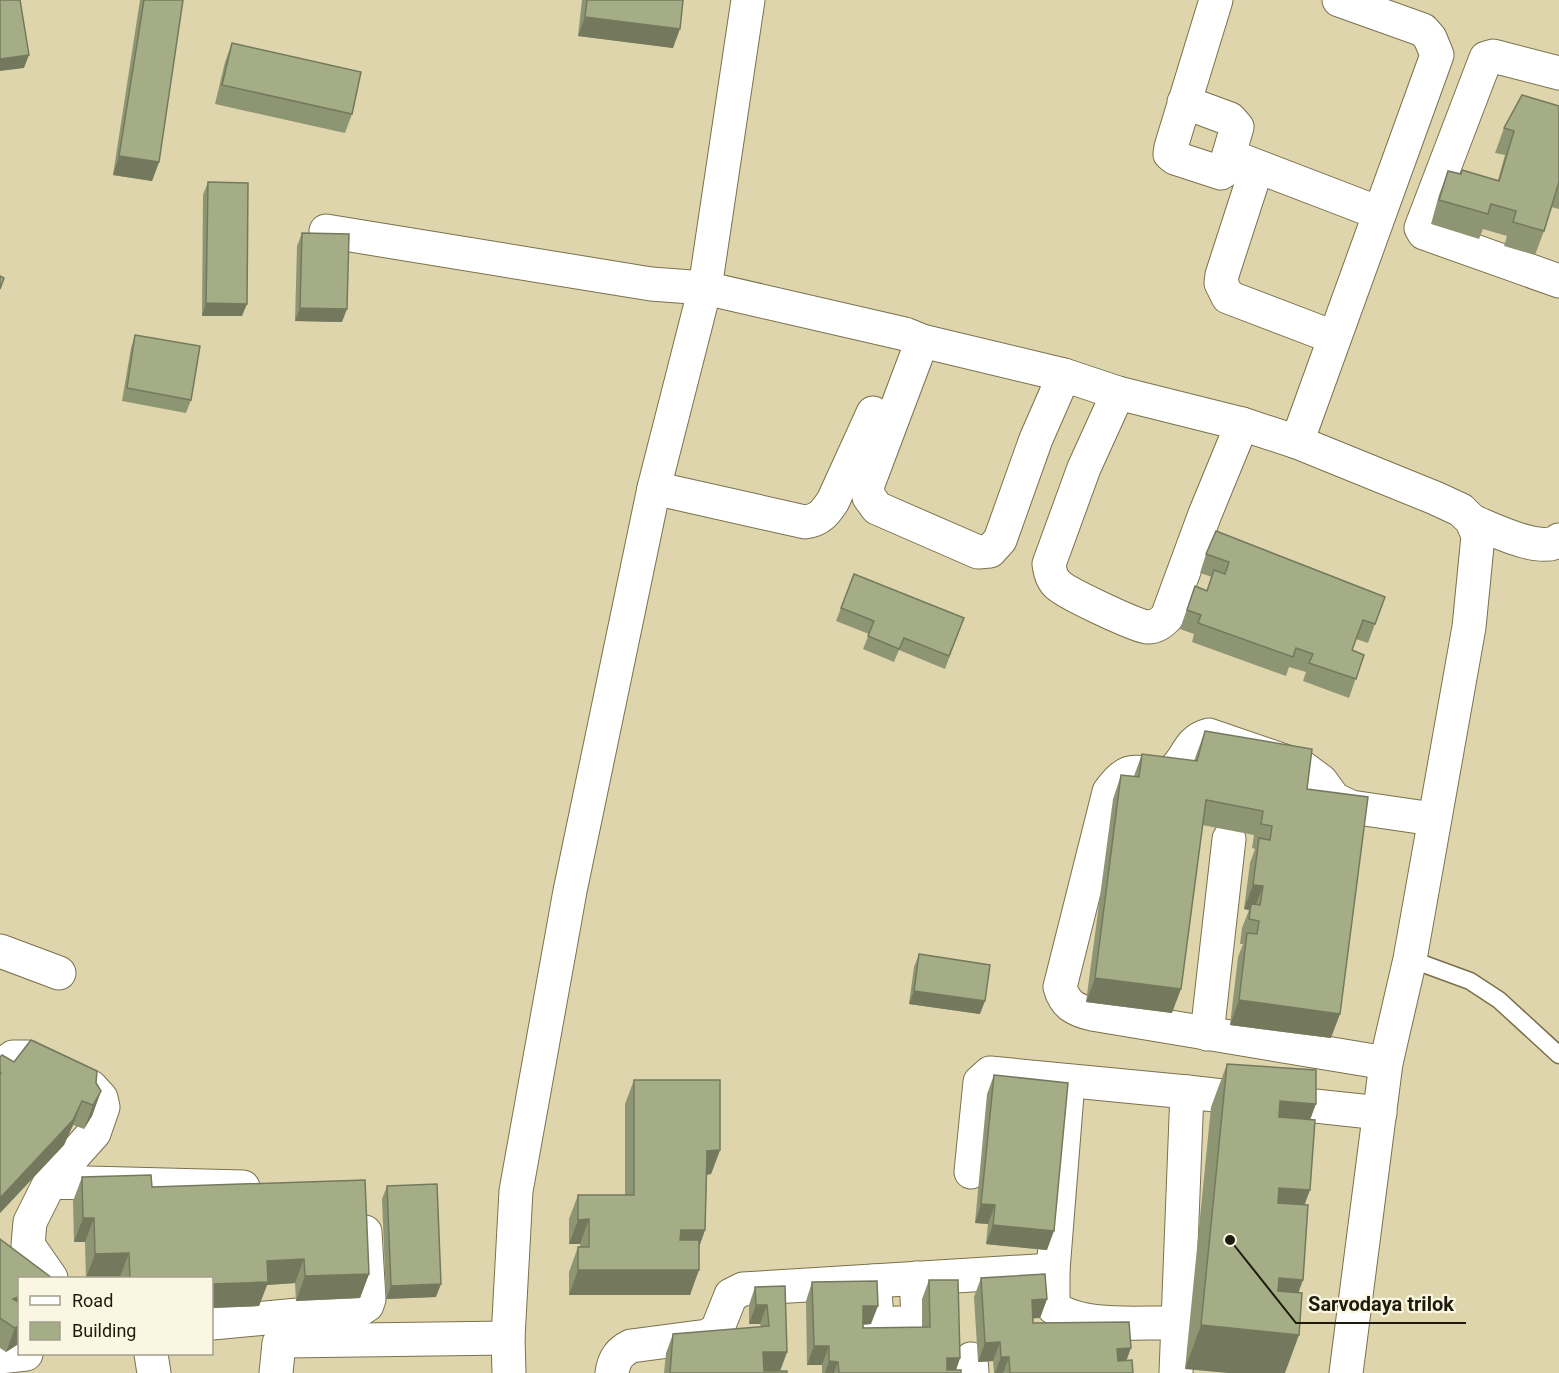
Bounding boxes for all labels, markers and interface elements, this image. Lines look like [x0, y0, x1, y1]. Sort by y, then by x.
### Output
legend [18, 1277, 213, 1355]
callout: Sarvodaya trilok [1296, 1285, 1466, 1323]
text: Road [72, 1290, 113, 1311]
text: Sarvodaya trilok [1308, 1292, 1454, 1316]
text: Building [72, 1320, 136, 1341]

